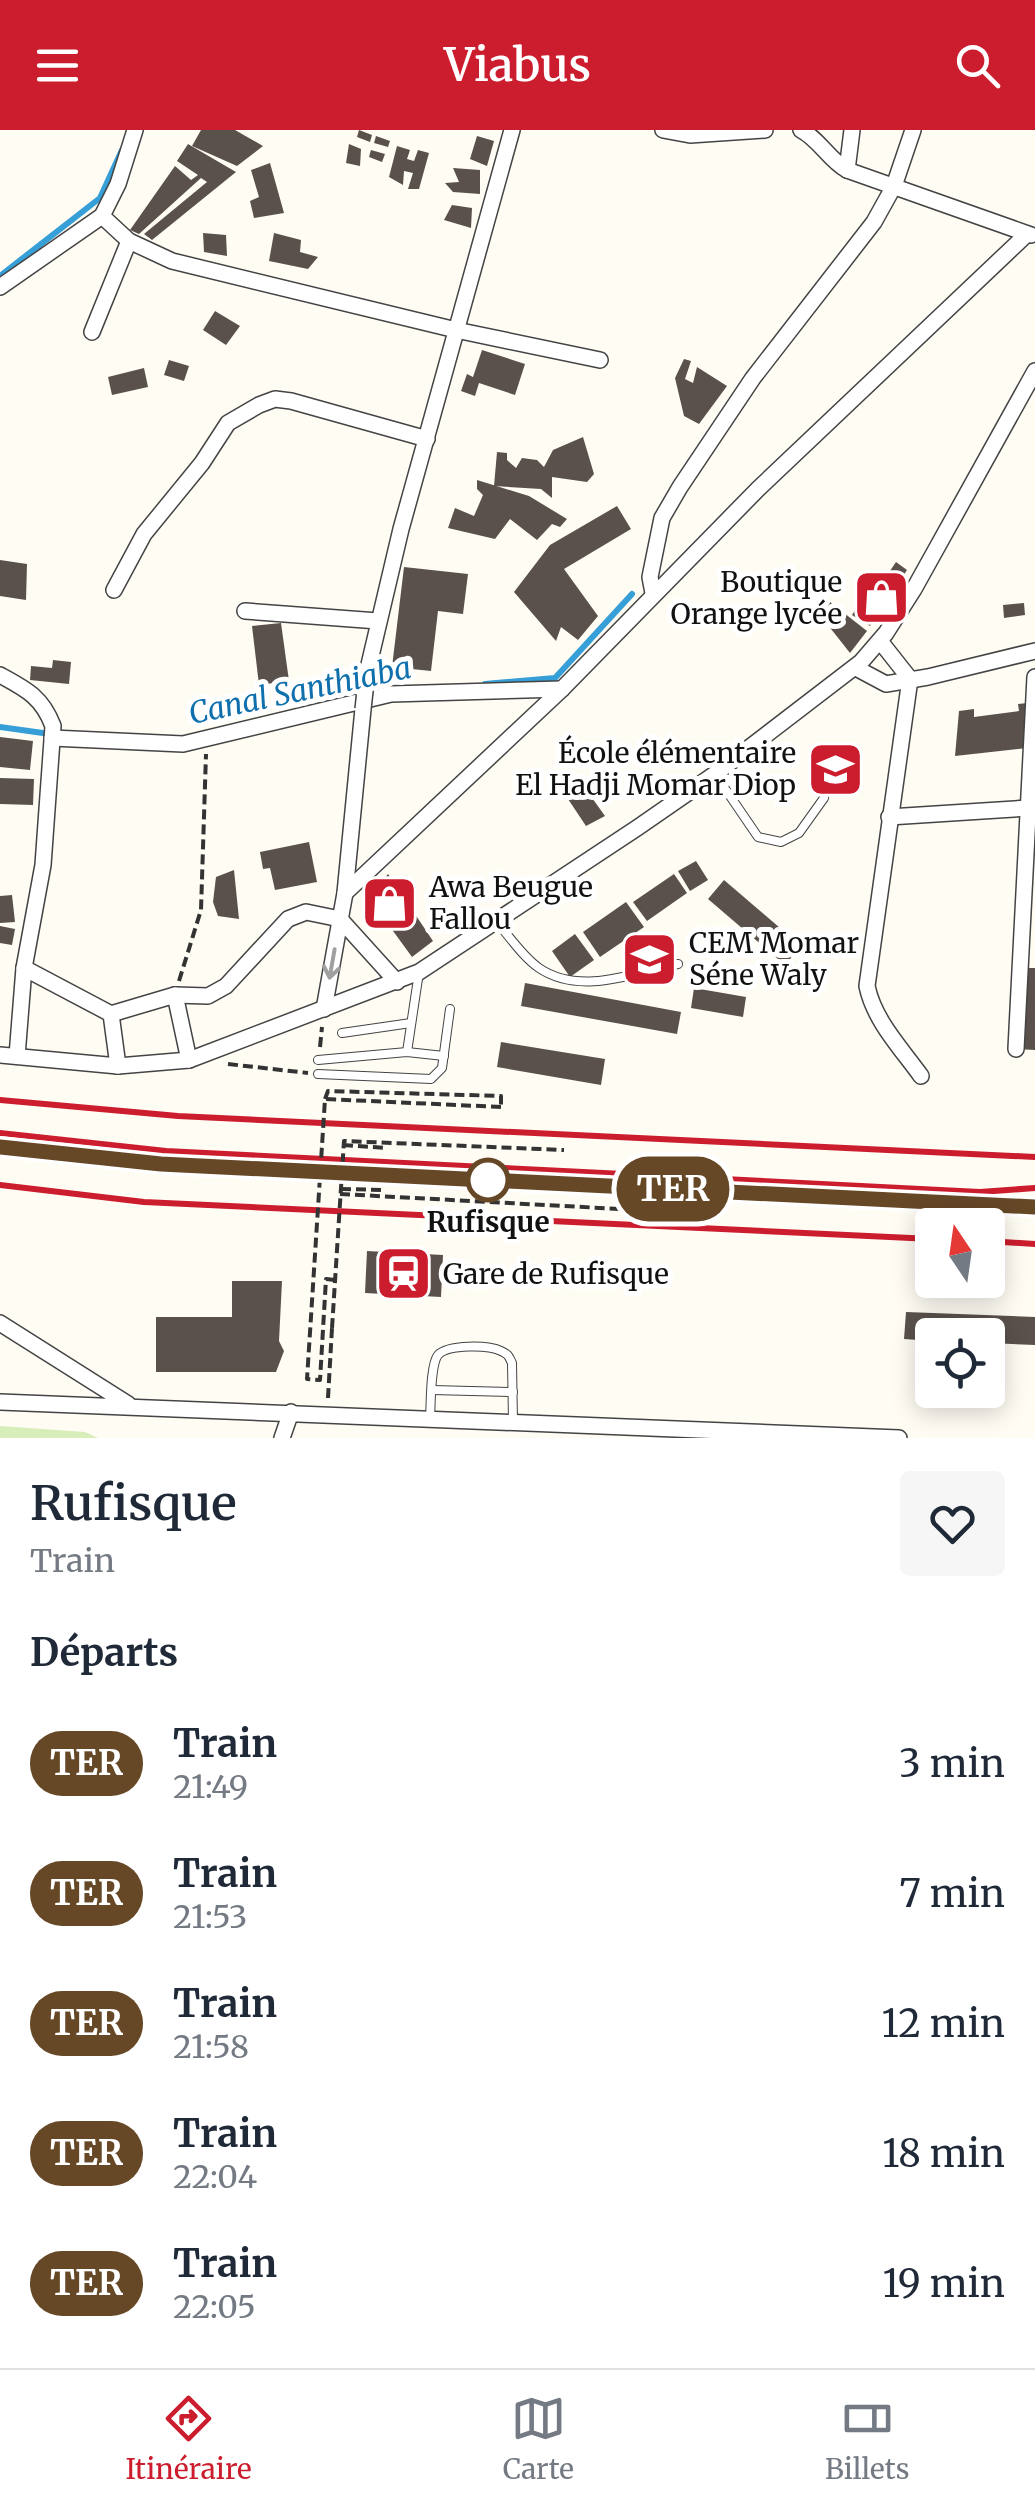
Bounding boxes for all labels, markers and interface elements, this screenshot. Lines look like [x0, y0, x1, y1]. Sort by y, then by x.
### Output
text: Viabus [444, 37, 591, 93]
icon: menu [30, 38, 85, 93]
icon: search [950, 38, 1005, 93]
place label: Boutique Orange lycée [670, 564, 842, 632]
shop icon: Boutique Orange lycée [851, 568, 911, 628]
water label: Canal Santhiaba [185, 648, 415, 732]
place label: École élémentaire El Hadji Momar Diop [515, 735, 796, 803]
school or university icon: École élémentaire El Hadji Momar Diop [805, 739, 865, 799]
place label: Awa Beugue Fallou [428, 869, 593, 937]
shop icon: Awa Beugue Fallou [360, 873, 420, 933]
place label: CEM Momar Séne Waly [689, 925, 859, 993]
school or university icon: CEM Momar Séne Waly [620, 929, 680, 989]
one-way arrow [322, 947, 341, 980]
line badge: TER [616, 1156, 730, 1222]
marker: Rufisque [467, 1159, 509, 1201]
text: TER [636, 1167, 710, 1211]
place label: Rufisque [426, 1204, 550, 1240]
north arrow [915, 1208, 1005, 1298]
map controls [915, 1208, 1005, 1408]
station icon: Gare de Rufisque [374, 1244, 434, 1304]
place label: Gare de Rufisque [443, 1256, 669, 1292]
button: locate [915, 1318, 1005, 1408]
button: heart [900, 1471, 1005, 1576]
text: Rufisque [30, 1473, 237, 1533]
text: Train [30, 1541, 115, 1581]
text: Départs [30, 1629, 178, 1676]
text: Train [173, 1720, 277, 1767]
text: 3 min [899, 1740, 1005, 1787]
text: TER [50, 1741, 123, 1785]
text: 21:49 [173, 1767, 248, 1807]
text: Train [173, 1850, 277, 1897]
text: 7 min [899, 1870, 1005, 1917]
text: TER [50, 1871, 123, 1915]
text: 21:53 [173, 1897, 247, 1937]
text: Train [173, 1980, 277, 2027]
text: 12 min [882, 2000, 1005, 2047]
text: TER [50, 2001, 123, 2045]
text: 21:58 [173, 2027, 249, 2067]
text: Train [173, 2110, 277, 2157]
text: 18 min [882, 2130, 1005, 2177]
text: TER [50, 2131, 123, 2175]
text: 22:04 [173, 2157, 257, 2197]
text: Train [173, 2240, 277, 2287]
text: 19 min [882, 2260, 1005, 2307]
text: TER [50, 2261, 123, 2305]
text: 22:05 [173, 2287, 256, 2327]
tab: Itinéraire [126, 2391, 252, 2487]
tab: Carte [503, 2391, 574, 2487]
tab: Billets [825, 2391, 909, 2487]

